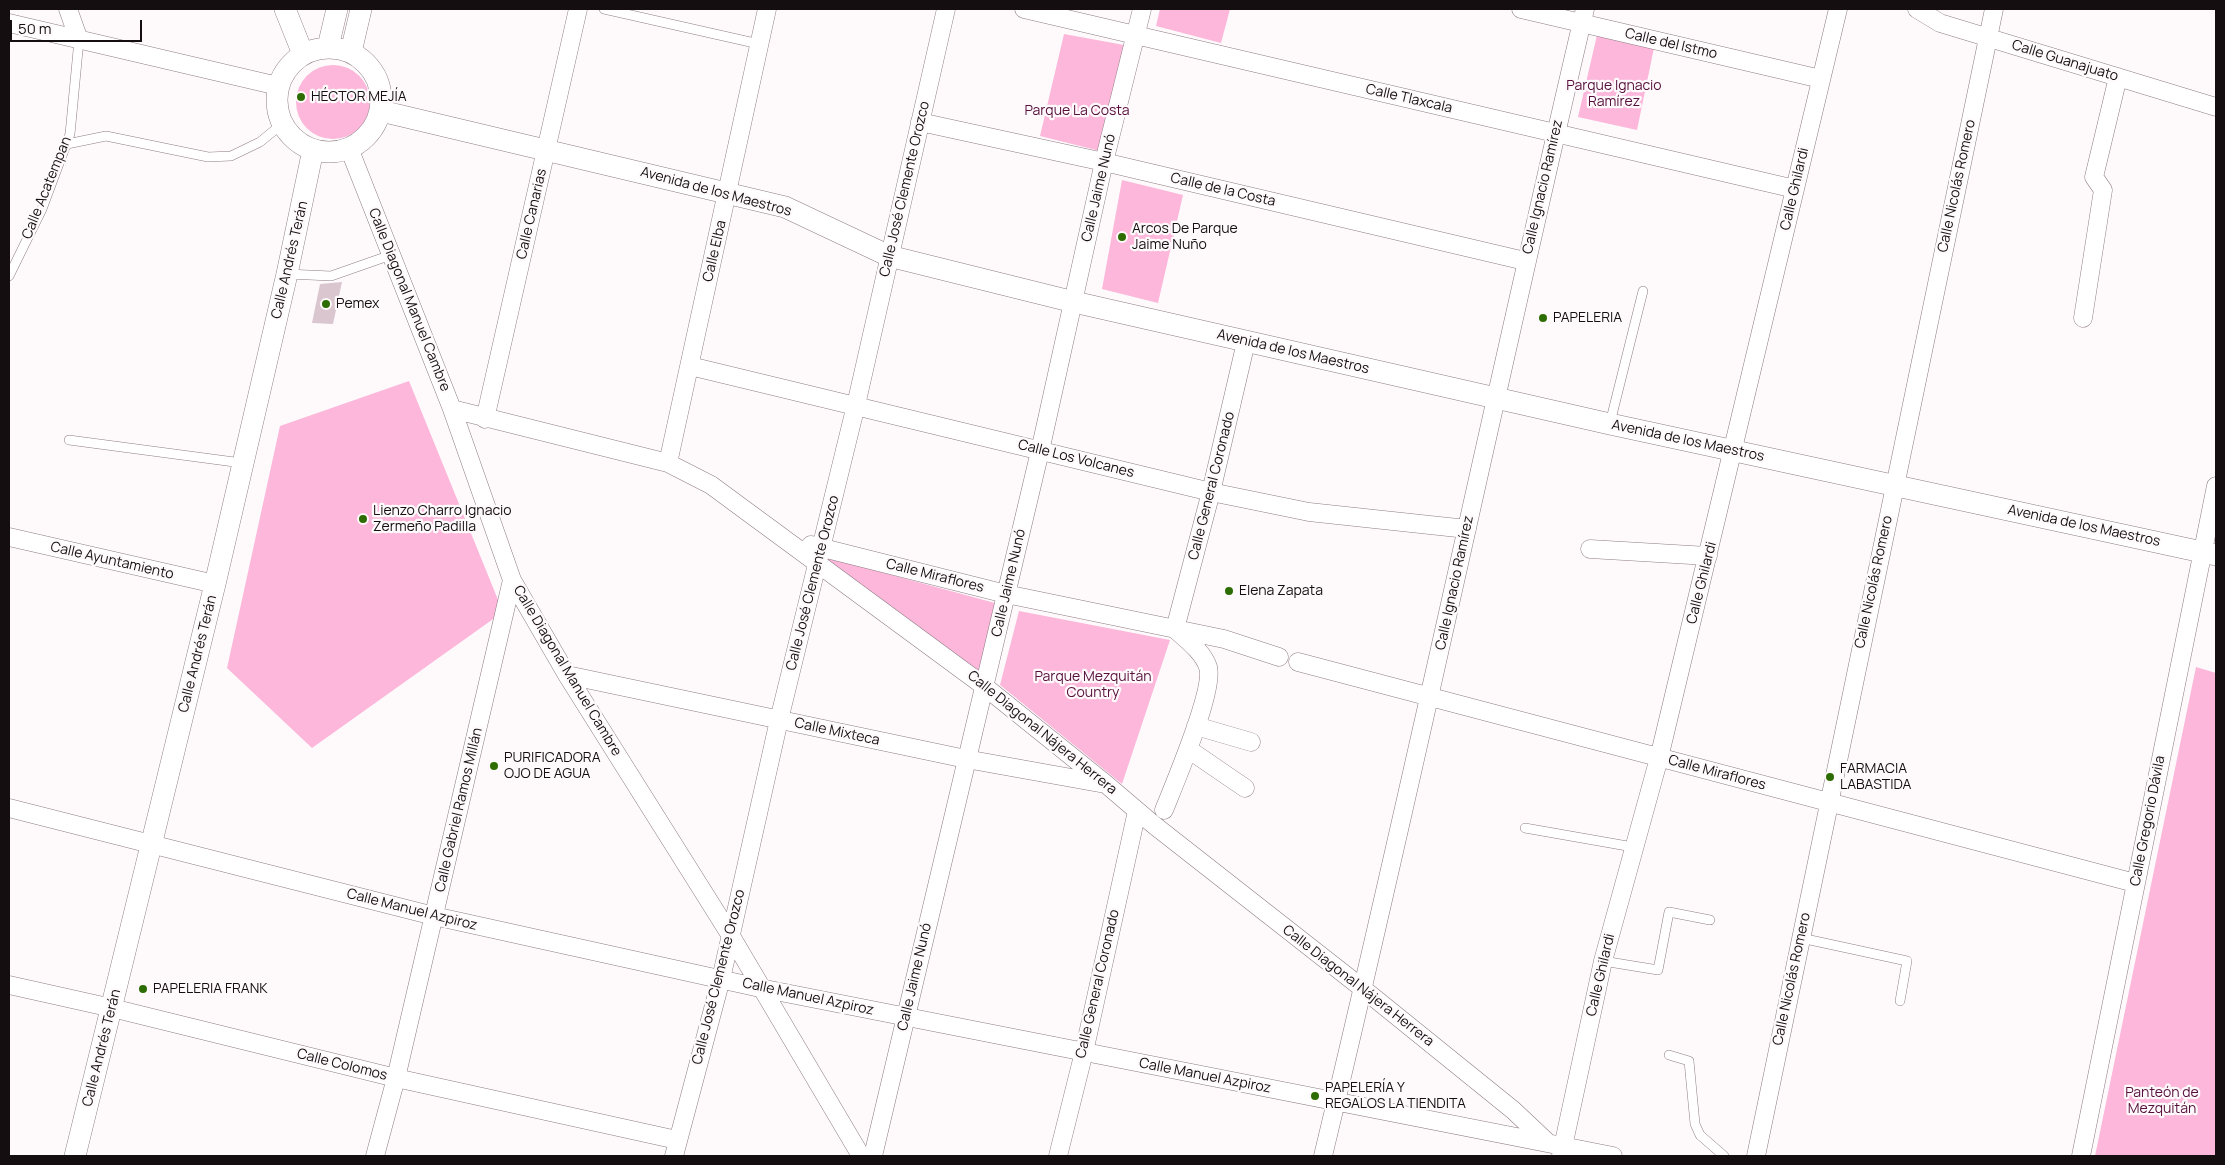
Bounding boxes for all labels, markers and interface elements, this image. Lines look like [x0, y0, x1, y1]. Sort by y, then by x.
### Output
scale bar [12, 10, 145, 42]
text: 50 m [18, 18, 52, 39]
street label: Calle del Istmo [1623, 25, 1719, 63]
street label: Calle Guanajuato [2010, 37, 2120, 85]
park label: Parque Ignacio Ramírez [1566, 78, 1662, 110]
street label: Calle Tlaxcala [1364, 81, 1454, 117]
place label: HÉCTOR MEJÍA [311, 89, 407, 105]
marker: HÉCTOR MEJÍA [295, 91, 307, 103]
street label: Calle José Clemente Orozco [877, 100, 933, 278]
park label: Parque La Costa [1024, 103, 1130, 119]
street label: Calle Ignacio Ramírez [1519, 118, 1567, 256]
street label: Calle Nicolás Romero [1935, 118, 1979, 254]
street label: Calle Jaime Nunó [1078, 132, 1120, 244]
street label: Calle Acatempan [19, 134, 75, 242]
street label: Calle Ghilardi [1777, 146, 1813, 232]
street label: Avenida de los Maestros [639, 164, 793, 220]
street label: Calle Canarias [513, 167, 551, 261]
street label: Calle de la Costa [1169, 170, 1277, 210]
street label: Calle Andrés Terán [268, 199, 312, 321]
street label: Calle Diagonal Manuel Cambre [365, 206, 453, 394]
street label: Calle Elba [700, 219, 730, 283]
place label: Arcos De Parque Jaime Nuño [1132, 221, 1238, 253]
marker: Arcos De Parque Jaime Nuño [1116, 231, 1128, 243]
place label: Pemex [336, 296, 379, 312]
marker: Pemex [320, 298, 332, 310]
place label: PAPELERIA [1553, 310, 1622, 326]
marker: PAPELERIA [1537, 312, 1549, 324]
street label: Avenida de los Maestros [1215, 326, 1371, 378]
street label: Calle General Coronado [1185, 410, 1239, 562]
street label: Avenida de los Maestros [1610, 417, 1766, 465]
street label: Calle Los Volcanes [1016, 436, 1136, 482]
street label: Calle José Clemente Orozco [783, 494, 843, 672]
street label: Avenida de los Maestros [2006, 502, 2162, 550]
place label: Lienzo Charro Ignacio Zermeño Padilla [373, 503, 512, 536]
marker: Lienzo Charro Ignacio Zermeño Padilla [357, 513, 369, 525]
street label: Calle Ignacio Ramírez [1433, 514, 1477, 652]
street label: Calle Nicolás Romero [1852, 514, 1896, 650]
street label: Calle Jaime Nunó [988, 527, 1030, 639]
street label: Calle Ayuntamiento [49, 539, 175, 583]
street label: Calle Ghilardi [1684, 540, 1720, 626]
street label: Calle Miraflores [884, 556, 986, 596]
street label: Calle Diagonal Manuel Cambre [509, 583, 625, 759]
place label: Elena Zapata [1239, 583, 1323, 599]
marker: Elena Zapata [1223, 585, 1235, 597]
street label: Calle Andrés Terán [175, 594, 221, 714]
street label: Calle Diagonal Nájera Herrera [964, 668, 1120, 798]
park label: Parque Mezquitán Country [1034, 669, 1152, 702]
street label: Calle Mixteca [793, 715, 881, 749]
street label: Calle Gabriel Ramos Millán [432, 726, 486, 894]
place label: PURIFICADORA OJO DE AGUA [504, 750, 601, 782]
street label: Calle Miraflores [1666, 752, 1768, 794]
street label: Calle Gregorio Dávila [2127, 754, 2169, 888]
marker: PURIFICADORA OJO DE AGUA [488, 760, 500, 772]
place label: FARMACIA LABASTIDA [1840, 761, 1911, 794]
marker: FARMACIA LABASTIDA [1824, 771, 1836, 783]
street label: Calle Manuel Azpiroz [345, 886, 479, 934]
street label: Calle José Clemente Orozco [689, 888, 749, 1066]
street label: Calle General Coronado [1073, 908, 1123, 1060]
street label: Calle Nicolás Romero [1770, 911, 1814, 1047]
street label: Calle Jaime Nunó [894, 921, 936, 1033]
street label: Calle Diagonal Nájera Herrera [1279, 922, 1437, 1050]
street label: Calle Ghilardi [1583, 932, 1619, 1018]
street label: Calle Manuel Azpiroz [741, 975, 875, 1019]
place label: PAPELERIA FRANK [153, 981, 268, 997]
marker: PAPELERIA FRANK [137, 983, 149, 995]
street label: Calle Andrés Terán [79, 988, 125, 1108]
street label: Calle Colomos [295, 1046, 389, 1084]
street label: Calle Manuel Azpiroz [1138, 1055, 1272, 1097]
place label: PAPELERÍA Y REGALOS LA TIENDITA [1325, 1080, 1466, 1112]
park label: Panteón de Mezquitán [2125, 1085, 2199, 1118]
marker: PAPELERÍA Y REGALOS LA TIENDITA [1309, 1090, 1321, 1102]

